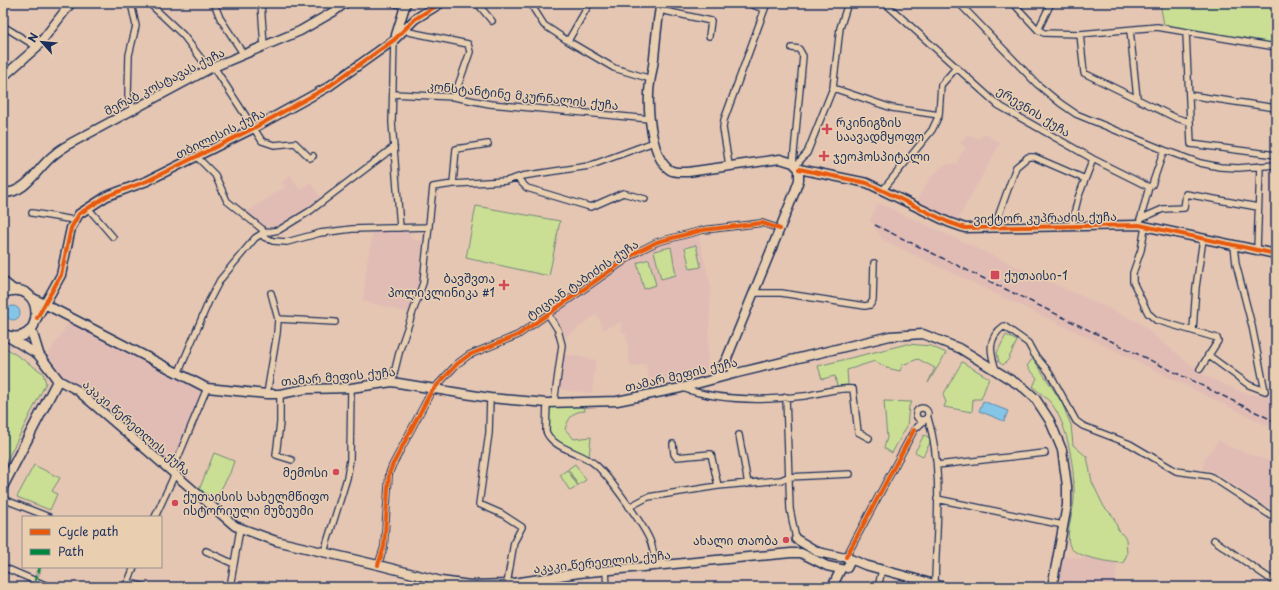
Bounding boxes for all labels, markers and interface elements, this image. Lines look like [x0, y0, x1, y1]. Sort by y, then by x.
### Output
north arrow [22, 22, 62, 62]
text: N [23, 29, 42, 45]
street label: მერაბ კოსტავას ქუჩა [101, 43, 227, 119]
street label: კონსტანტინე მკურნალის ქუჩა [427, 76, 619, 114]
street label: ერევნის ქუჩა [994, 81, 1074, 141]
street label: თბილისის ქუჩა [172, 103, 268, 163]
place label: რკინიგზის საავადმყოფო [836, 113, 924, 145]
marker: რკინიგზის საავადმყოფო [821, 123, 833, 135]
place label: ჯეოჰოსპიტალი [833, 147, 930, 165]
marker: ჯეოჰოსპიტალი [818, 150, 830, 162]
street label: ვიქტორ კუპრაძის ქუჩა [973, 207, 1117, 227]
street label: ტიციან ტაბიძის ქუჩა [522, 235, 642, 323]
place label: ქუთაისი-1 [1004, 266, 1068, 284]
place label: ბავშვთა პოლიკლინიკა #1 [388, 269, 495, 301]
marker: ქუთაისი-1 [989, 269, 1001, 281]
marker: ბავშვთა პოლიკლინიკა #1 [498, 279, 510, 291]
street label: თამარ მეფის ქუჩა [623, 352, 739, 396]
street label: თამარ მეფის ქუჩა [280, 362, 396, 390]
street label: აკაკი წერეთლის ქუჩა [79, 375, 195, 479]
place label: მემოსი [283, 463, 328, 481]
marker: მემოსი [331, 467, 341, 477]
place label: ქუთაისის სახელმწიფო ისტორიული მუზეუმი [183, 487, 329, 519]
marker: ქუთაისის სახელმწიფო ისტორიული მუზეუმი [170, 498, 180, 508]
legend [22, 516, 162, 568]
text: Cycle path [58, 522, 119, 540]
place label: ახალი თაობა [693, 531, 778, 549]
marker: ახალი თაობა [781, 535, 791, 545]
text: Path [58, 542, 84, 560]
street label: აკაკი წერეთლის ქუჩა [532, 545, 672, 577]

